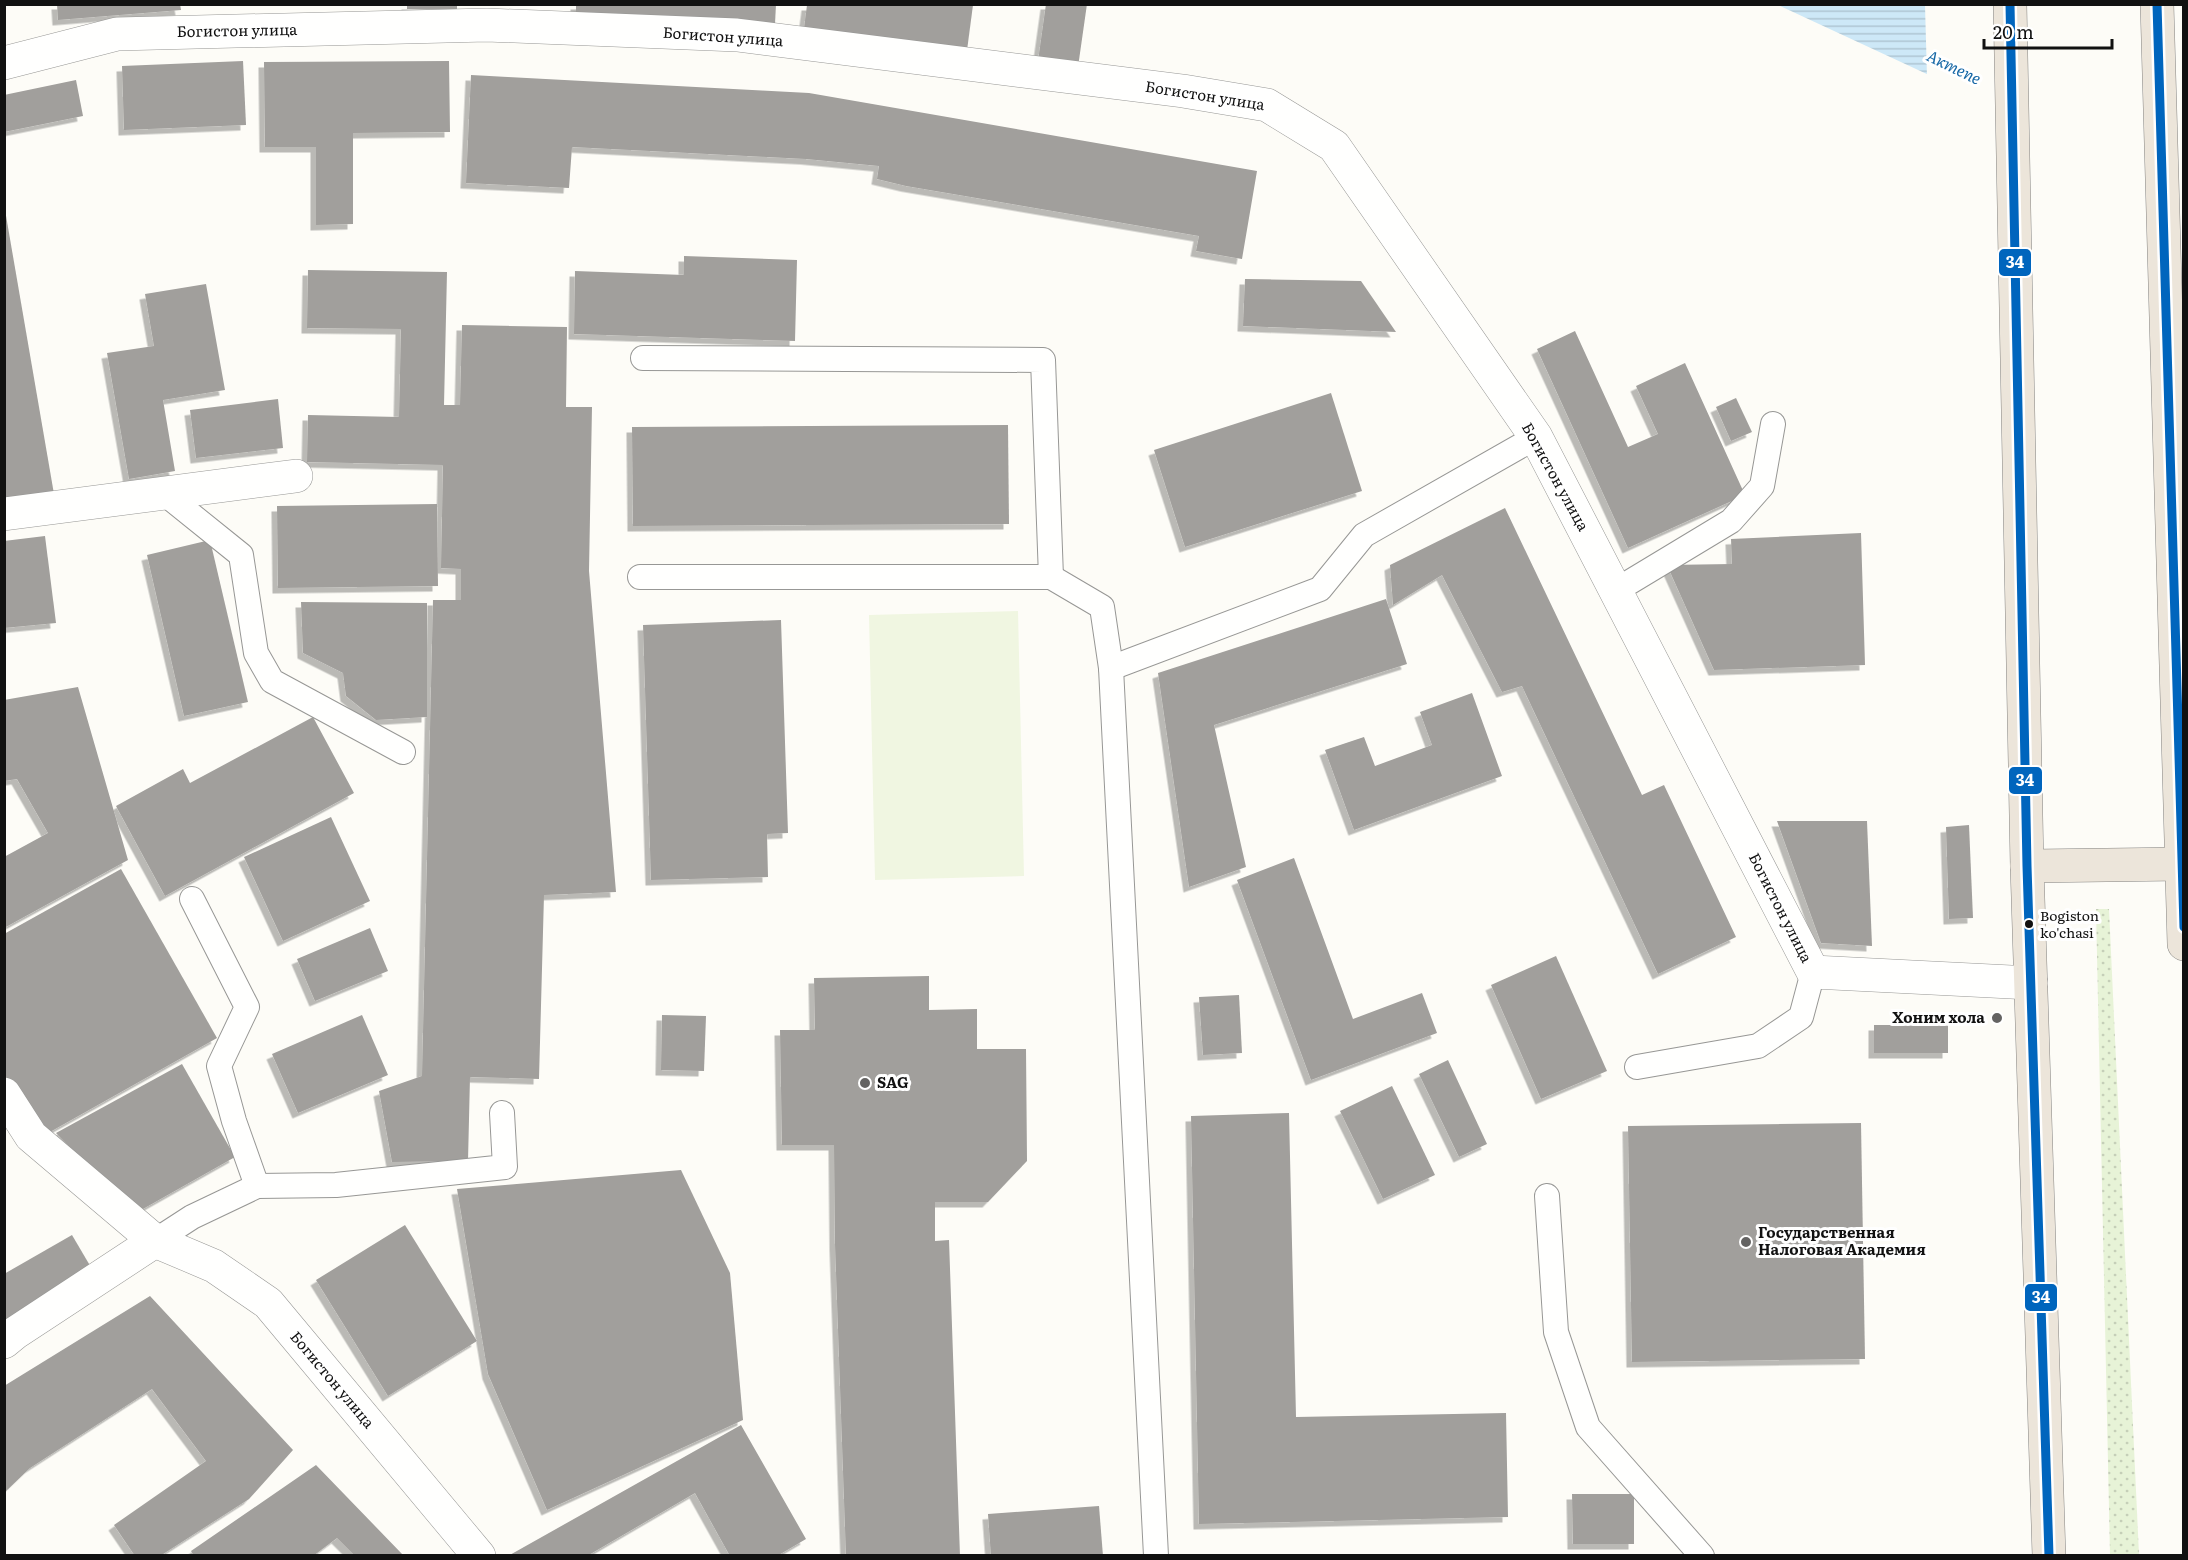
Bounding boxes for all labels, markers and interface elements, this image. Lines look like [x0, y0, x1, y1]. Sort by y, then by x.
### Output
scale bar [1984, 12, 2112, 50]
street label: Богистон улица [176, 17, 298, 42]
text: 20 m [1993, 18, 2034, 45]
street label: Богистон улица [662, 20, 785, 51]
water label: Актепе [1923, 43, 1986, 90]
street label: Богистон улица [1144, 74, 1268, 115]
line badge: 34 [1998, 248, 2032, 277]
text: 34 [2006, 249, 2025, 273]
street label: Богистон улица [1517, 418, 1596, 535]
line badge: 34 [2008, 766, 2043, 795]
text: 34 [2016, 767, 2035, 791]
street label: Богистон улица [1744, 848, 1819, 967]
place label: Bogiston ko'chasi [2040, 905, 2099, 942]
marker: Bogiston ko'chasi [2023, 918, 2035, 930]
place label: Хоним хола [1892, 1005, 1985, 1028]
marker: Хоним хола [1990, 1011, 2004, 1025]
place label: SAG [877, 1070, 909, 1093]
marker: SAG [858, 1076, 872, 1090]
place label: Государственная Налоговая Академия [1758, 1220, 1926, 1260]
marker: Государственная Налоговая Академия [1739, 1235, 1753, 1249]
line badge: 34 [2024, 1283, 2058, 1312]
text: 34 [2032, 1284, 2051, 1308]
street label: Богистон улица [286, 1325, 381, 1433]

